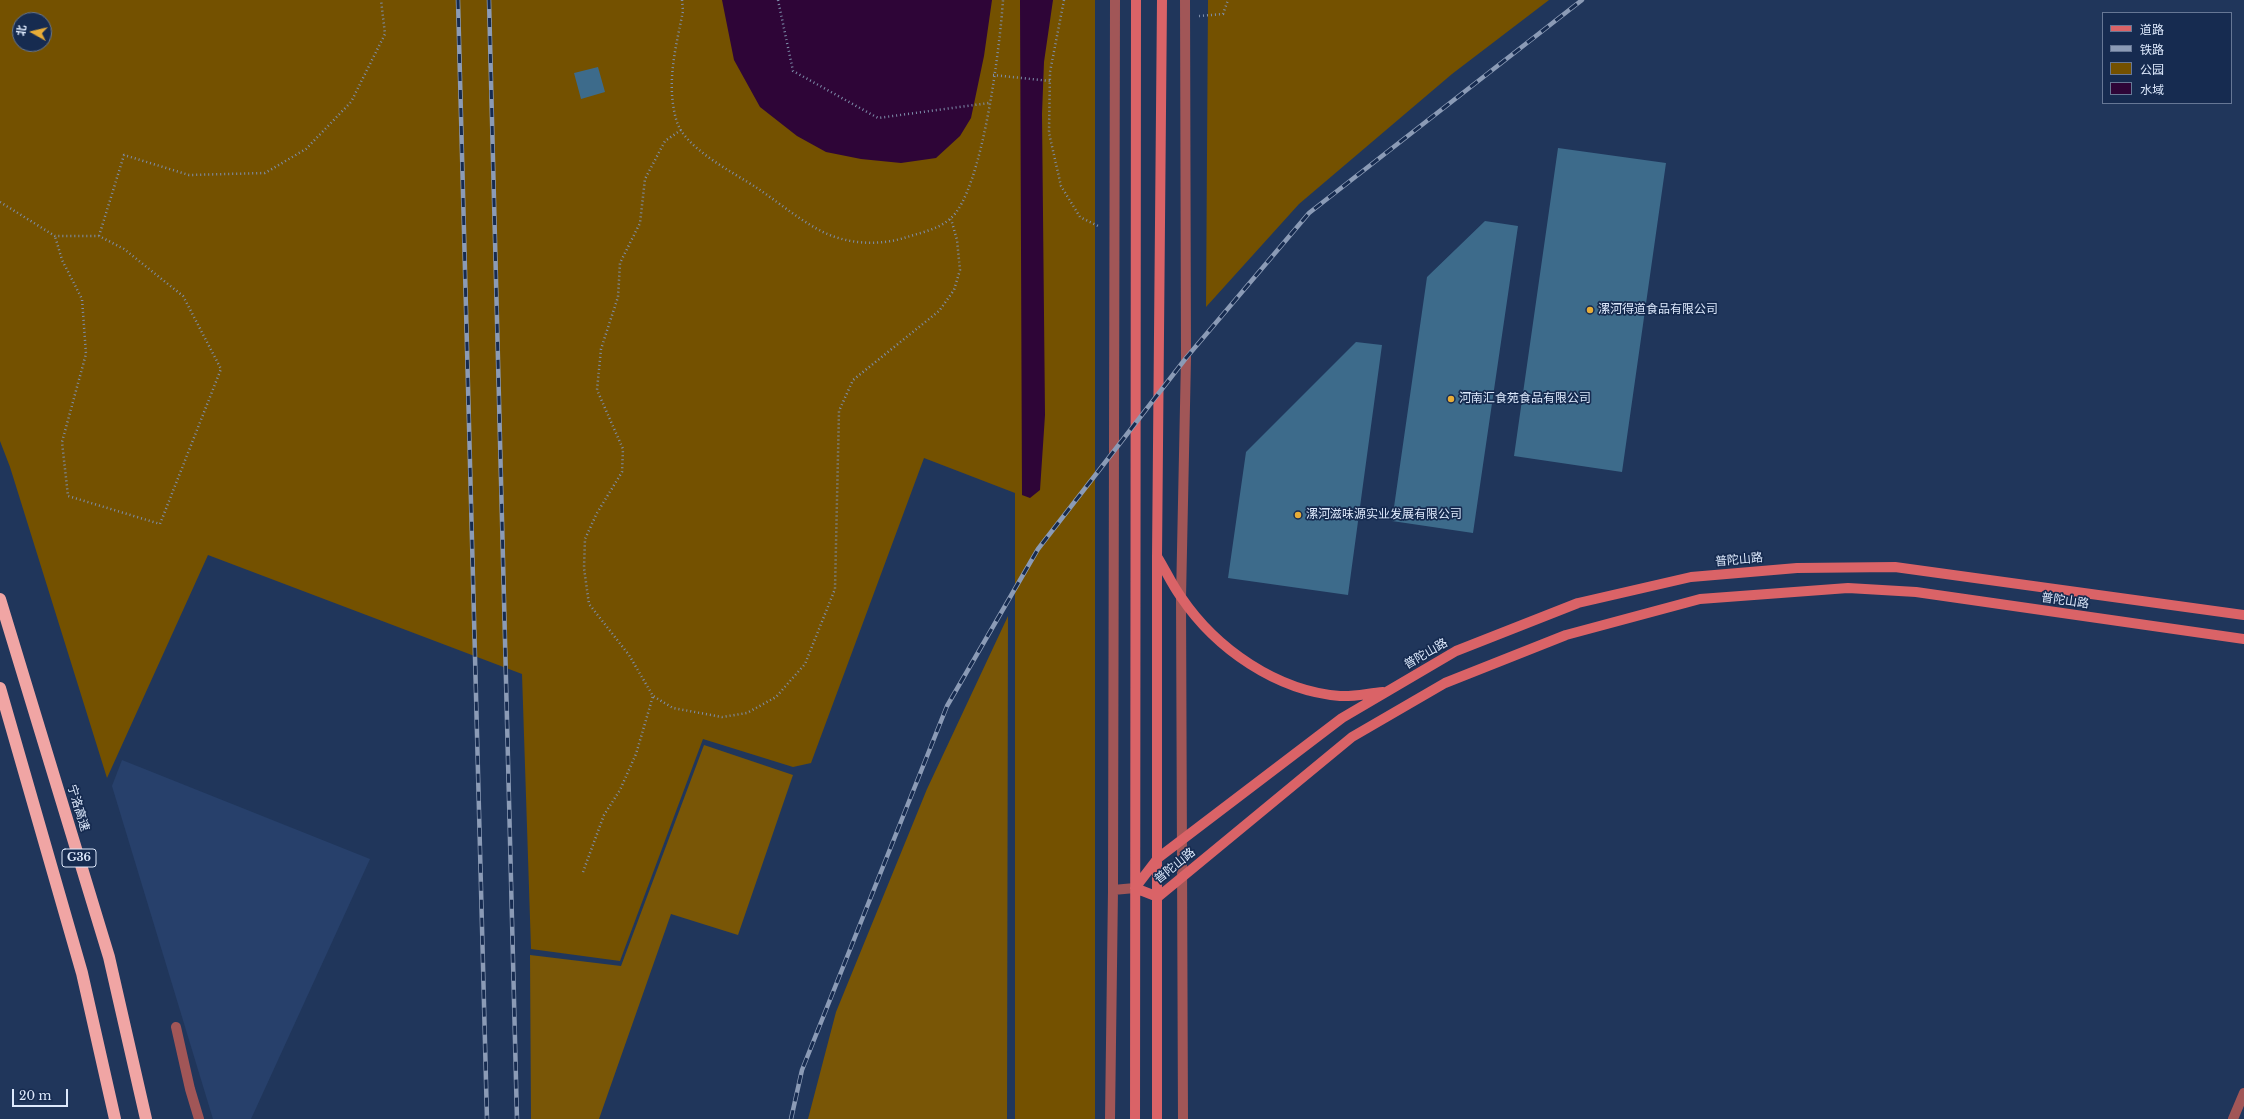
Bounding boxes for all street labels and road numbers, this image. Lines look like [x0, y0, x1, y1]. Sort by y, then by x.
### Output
street label: 普陀山路 [1714, 551, 1764, 569]
street label: 普陀山路 [2040, 591, 2090, 611]
street label: 普陀山路 [1402, 636, 1450, 672]
street label: 宁洛高速 [64, 783, 92, 833]
street label: 普陀山路 [1152, 845, 1198, 887]
road number: G36 [62, 849, 96, 867]

